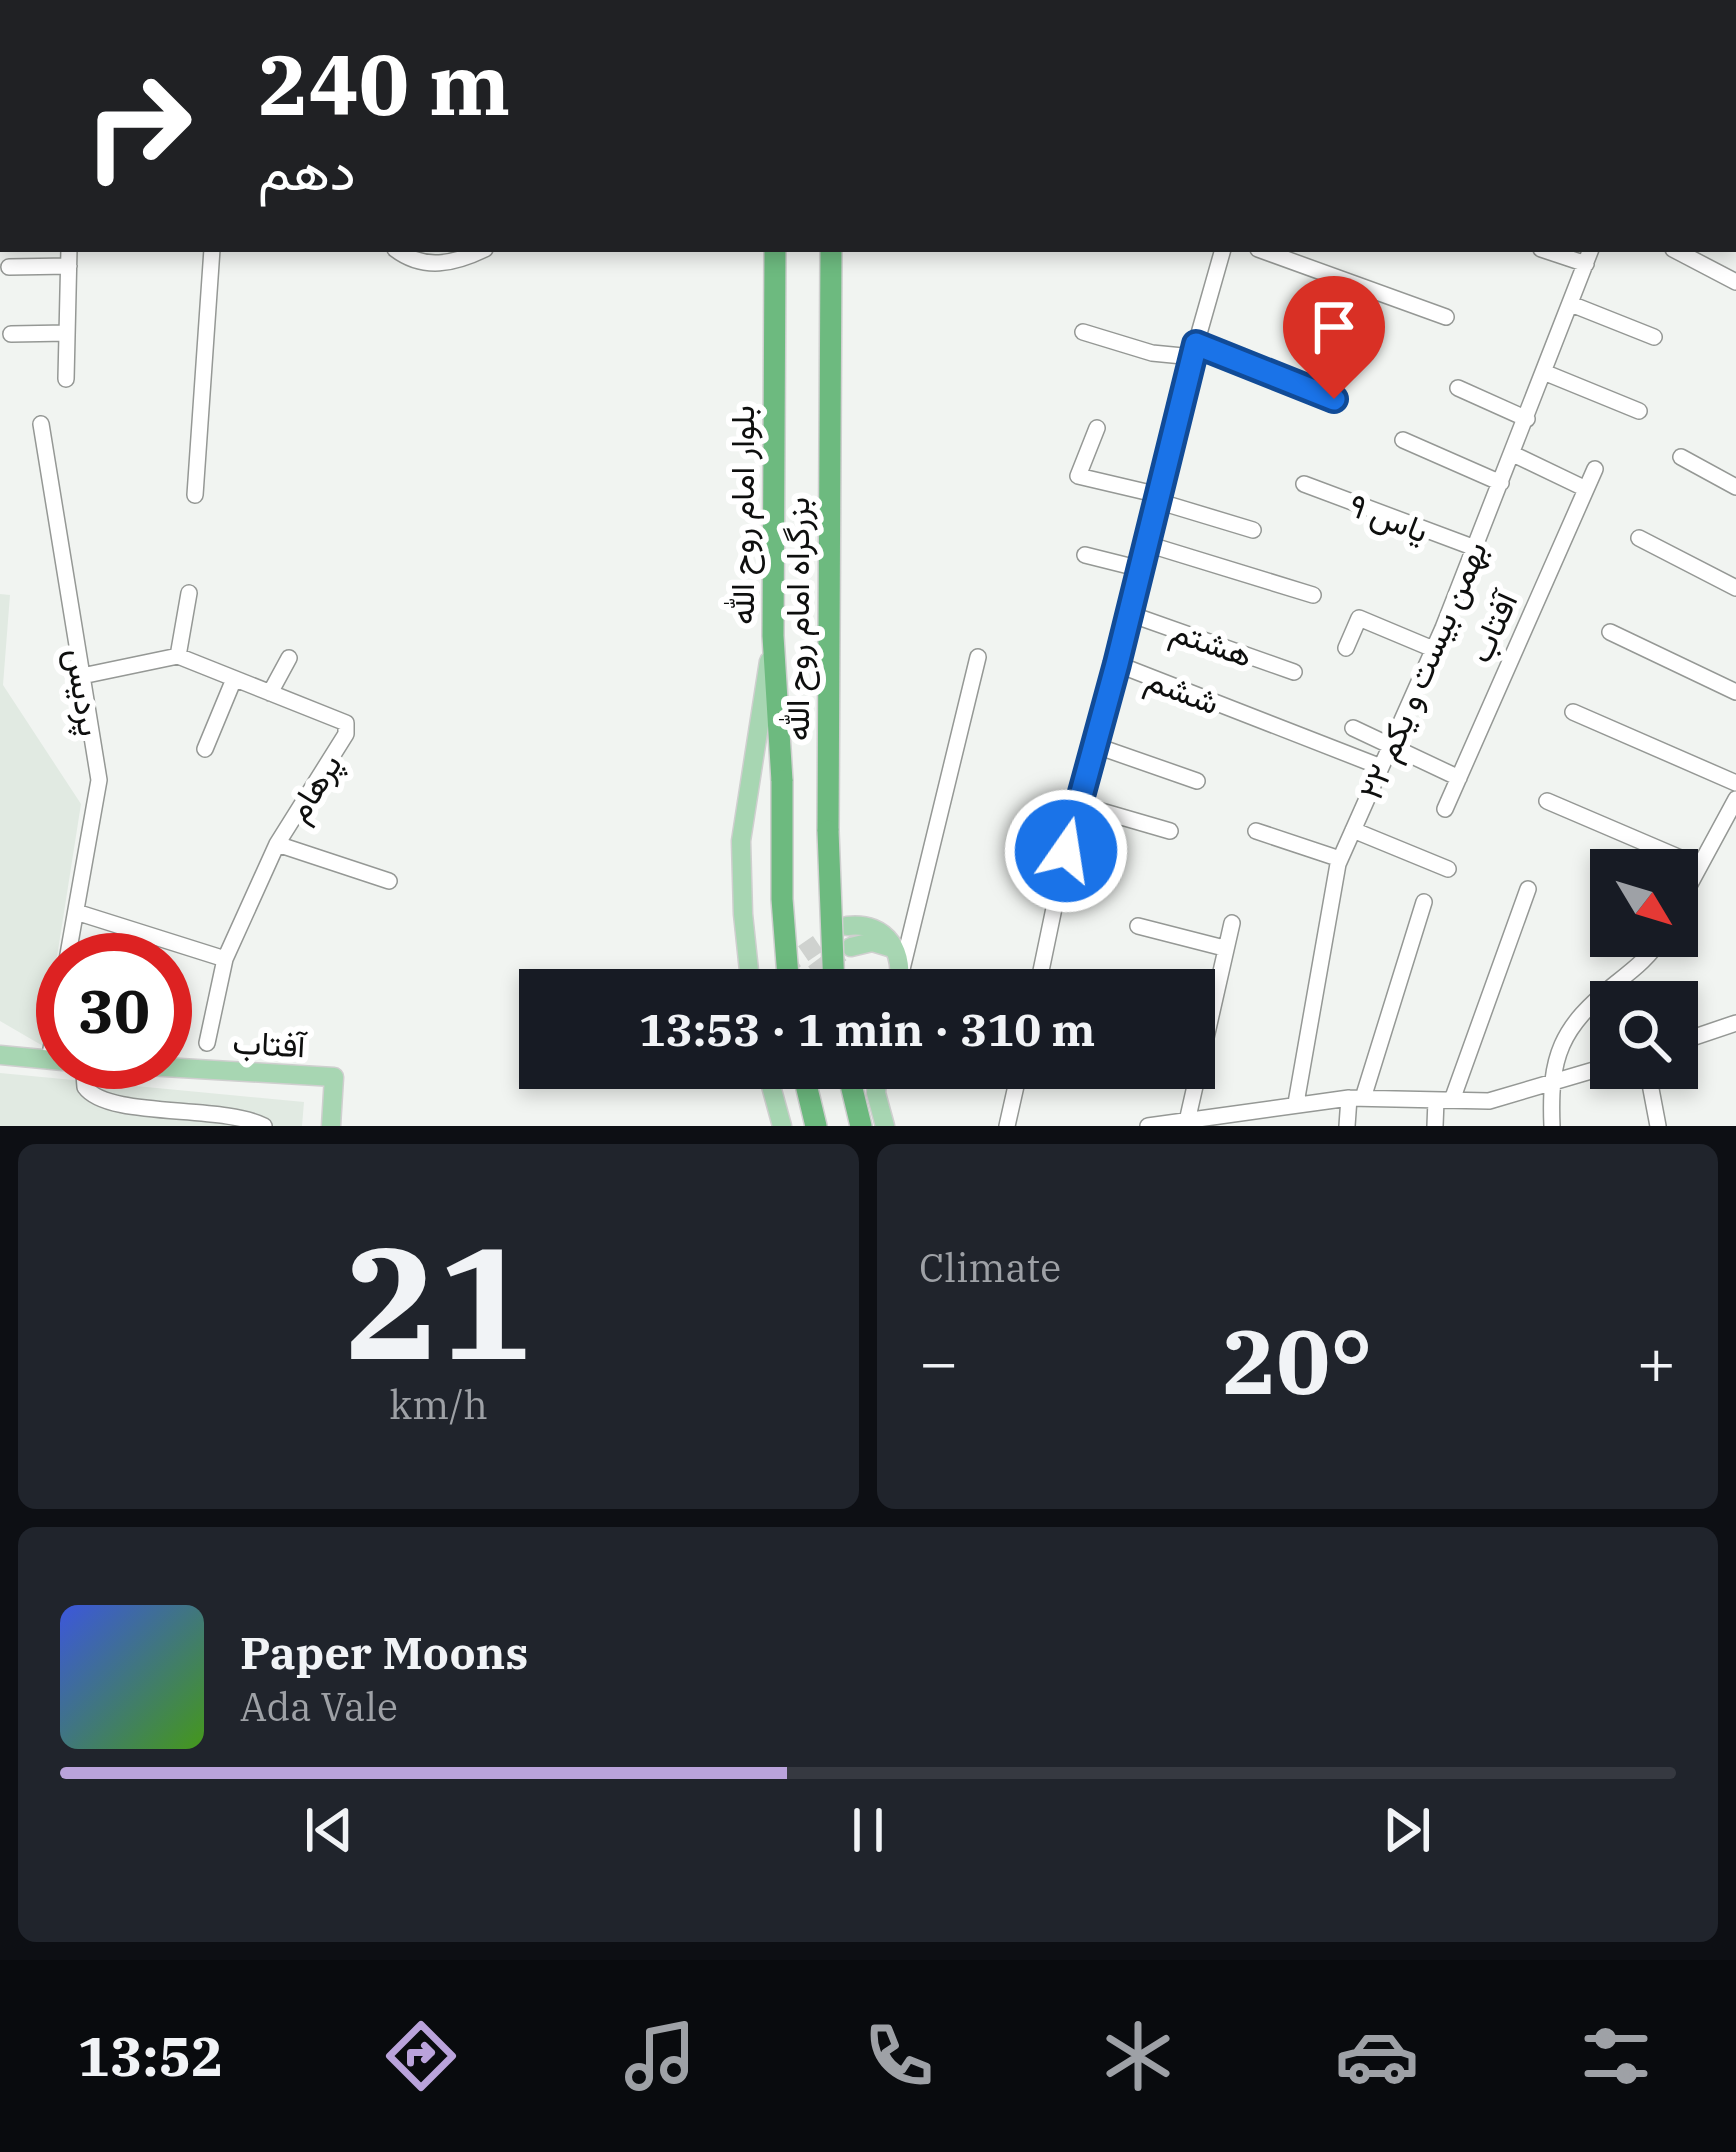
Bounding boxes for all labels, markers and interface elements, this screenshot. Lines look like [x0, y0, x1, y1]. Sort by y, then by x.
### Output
text: 240 m [258, 29, 510, 138]
icon: right [60, 48, 216, 204]
text: دهم [258, 135, 356, 205]
pin [1283, 276, 1385, 399]
icon: arrive [1301, 294, 1367, 360]
street label: بلوار امام روح الله [720, 405, 765, 625]
street label: یاس ۹ [1343, 482, 1435, 552]
street label: بزرگراه امام روح الله [775, 497, 820, 741]
street label: ۲۲ بهمن بیست و یکم [1348, 534, 1497, 806]
street label: آفتاب [1458, 583, 1527, 669]
street label: هشتم [1165, 608, 1258, 677]
street label: پردیس [55, 645, 113, 739]
street label: ششم [1140, 657, 1226, 724]
street label: پرهام [275, 745, 352, 830]
position arrow [1003, 788, 1129, 914]
north arrow [1590, 849, 1698, 957]
map controls [1590, 849, 1698, 1089]
speed limit sign: 30 [36, 933, 192, 1089]
button: search [1590, 981, 1698, 1089]
text: 13:53 · 1 min · 310 m [639, 1000, 1095, 1058]
street label: آفتاب [231, 1020, 309, 1066]
text: 21 [345, 1199, 532, 1402]
text: Climate [919, 1242, 1061, 1293]
text: 20° [1222, 1302, 1373, 1419]
text: − [919, 1318, 959, 1404]
text: + [1636, 1318, 1676, 1404]
text: km/h [389, 1379, 488, 1430]
text: Paper Moons [240, 1623, 528, 1681]
text: Ada Vale [240, 1681, 398, 1732]
icon: previous [296, 1797, 362, 1863]
icon: pause [835, 1797, 901, 1863]
icon: next [1374, 1797, 1440, 1863]
icon: directions [379, 2014, 463, 2098]
icon: music [618, 2014, 702, 2098]
icon: phone [857, 2014, 941, 2098]
icon: climate [1096, 2014, 1180, 2098]
icon: car [1335, 2014, 1419, 2098]
icon: filters [1574, 2014, 1658, 2098]
text: 13:52 [78, 2021, 224, 2091]

